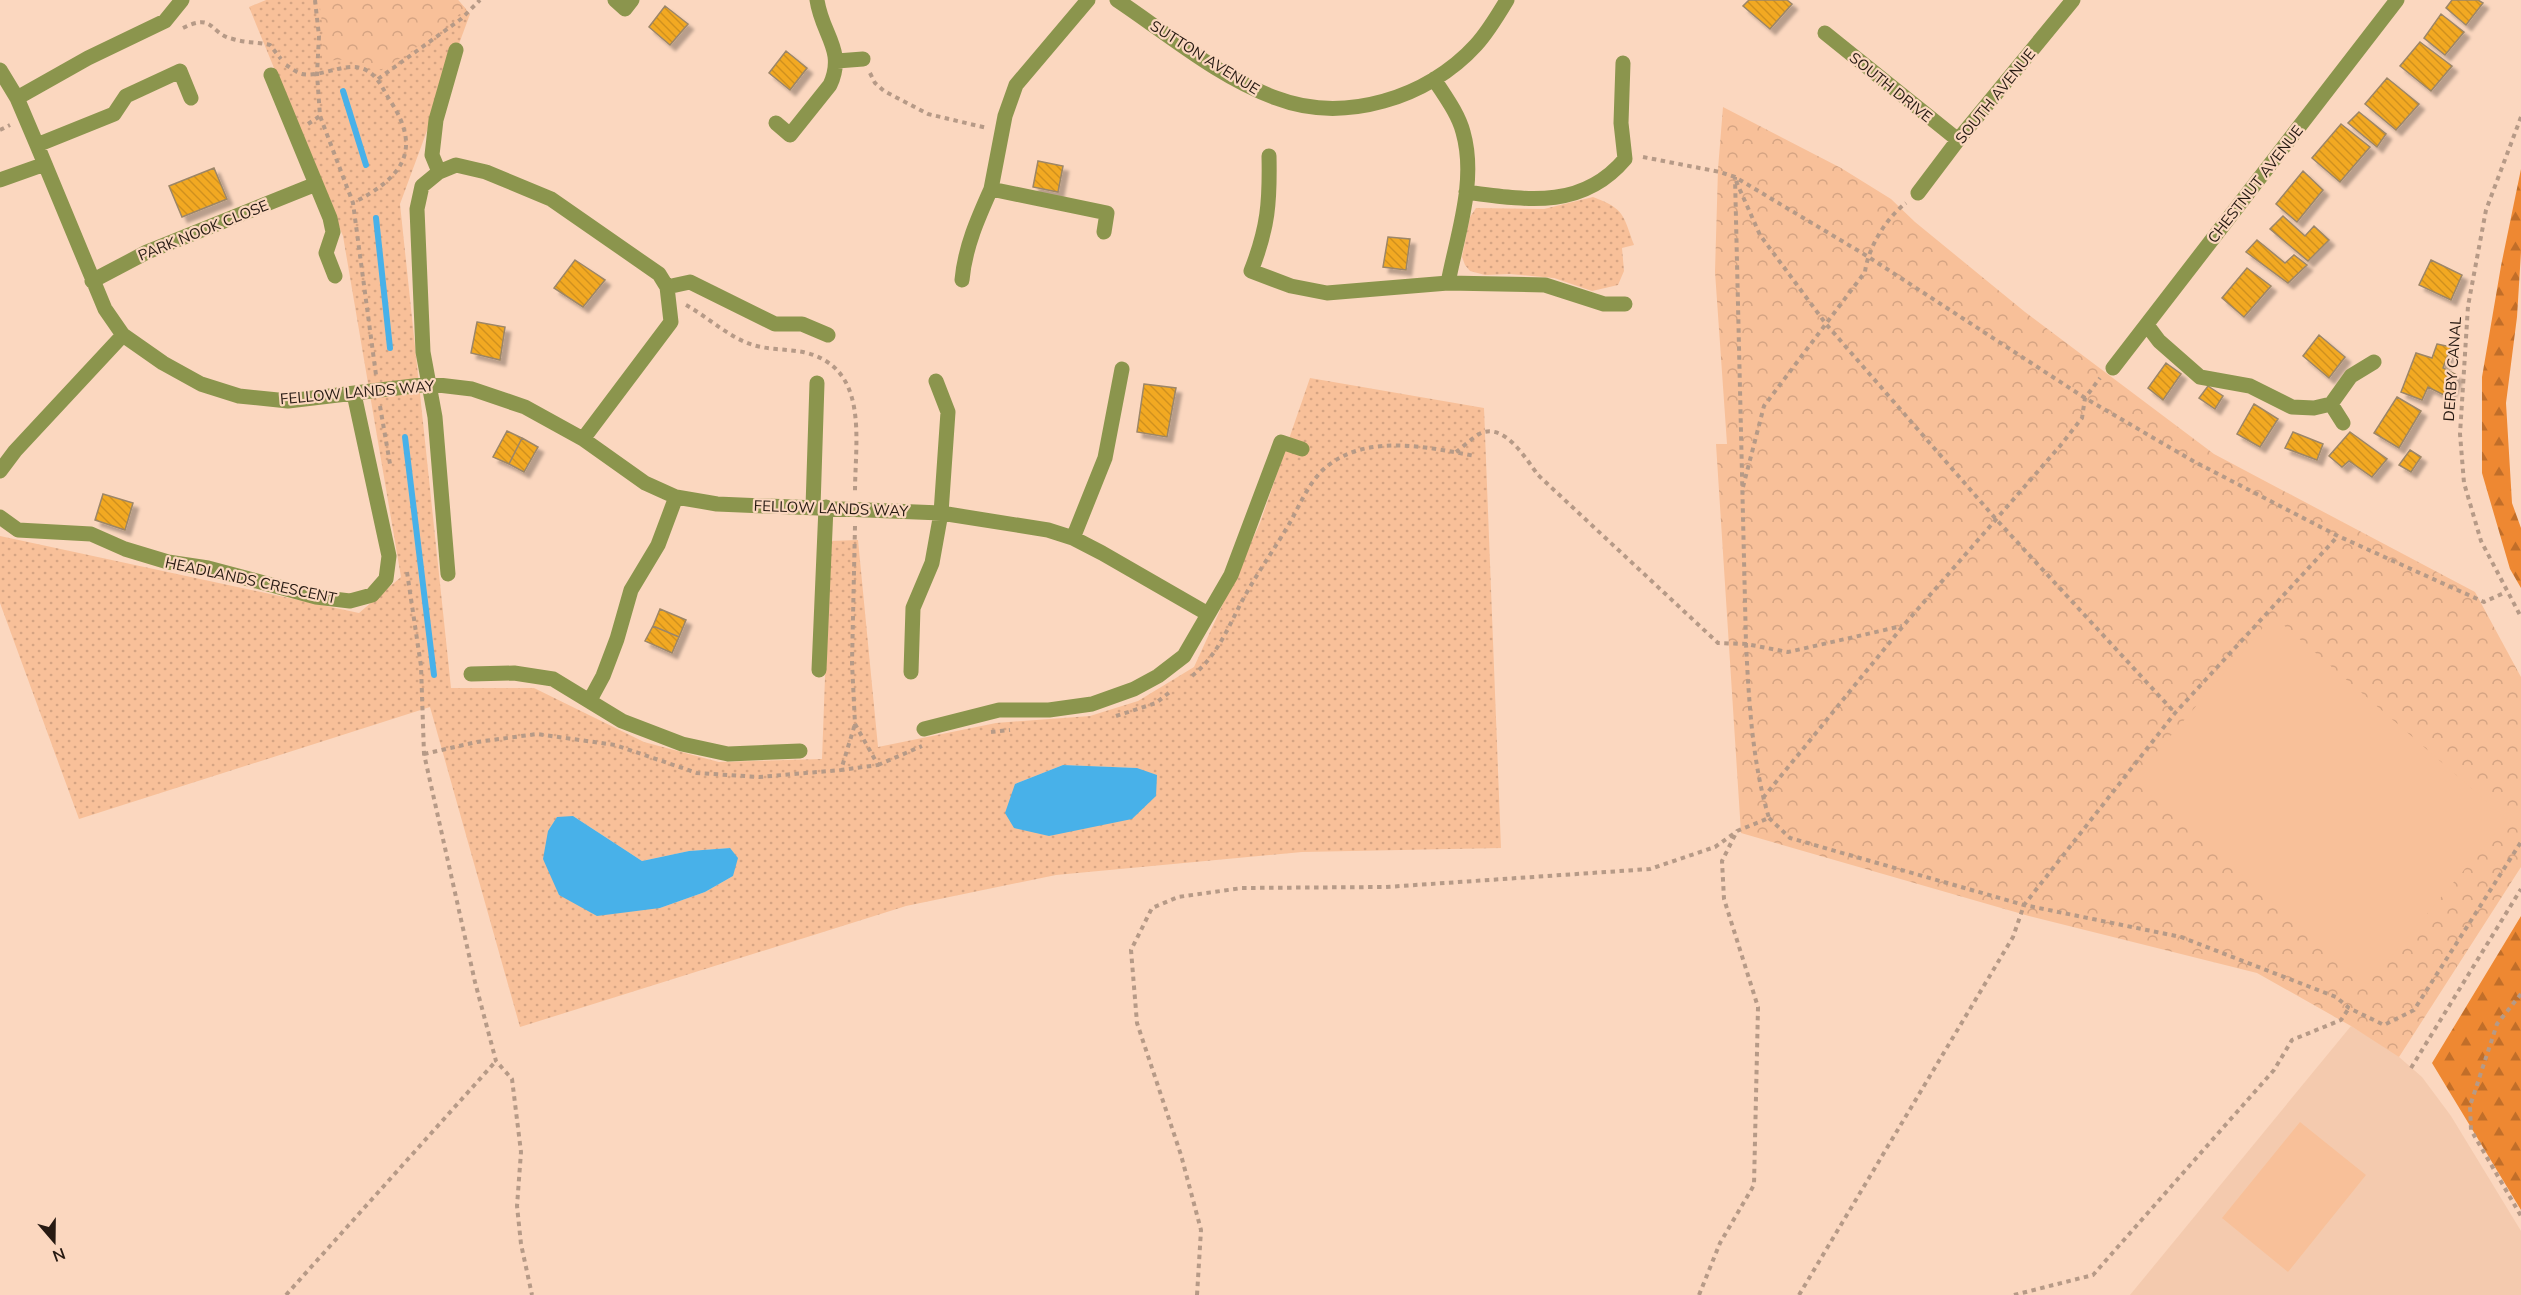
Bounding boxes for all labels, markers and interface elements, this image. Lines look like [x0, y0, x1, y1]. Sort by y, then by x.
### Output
street label: SUTTON AVENUE [1147, 16, 1263, 98]
street label: SOUTH AVENUE [1951, 44, 2039, 147]
street label: SOUTH DRIVE [1846, 48, 1936, 126]
street label: CHESTNUT AVENUE [2203, 121, 2307, 247]
street label: PARK NOOK CLOSE [135, 195, 271, 265]
street label: DERBY CANAL [2439, 316, 2465, 422]
street label: FELLOW LANDS WAY [279, 376, 436, 408]
street label: FELLOW LANDS WAY [753, 496, 909, 520]
street label: HEADLANDS CRESCENT [163, 553, 339, 607]
north arrow [24, 1211, 84, 1271]
text: N [50, 1244, 68, 1267]

